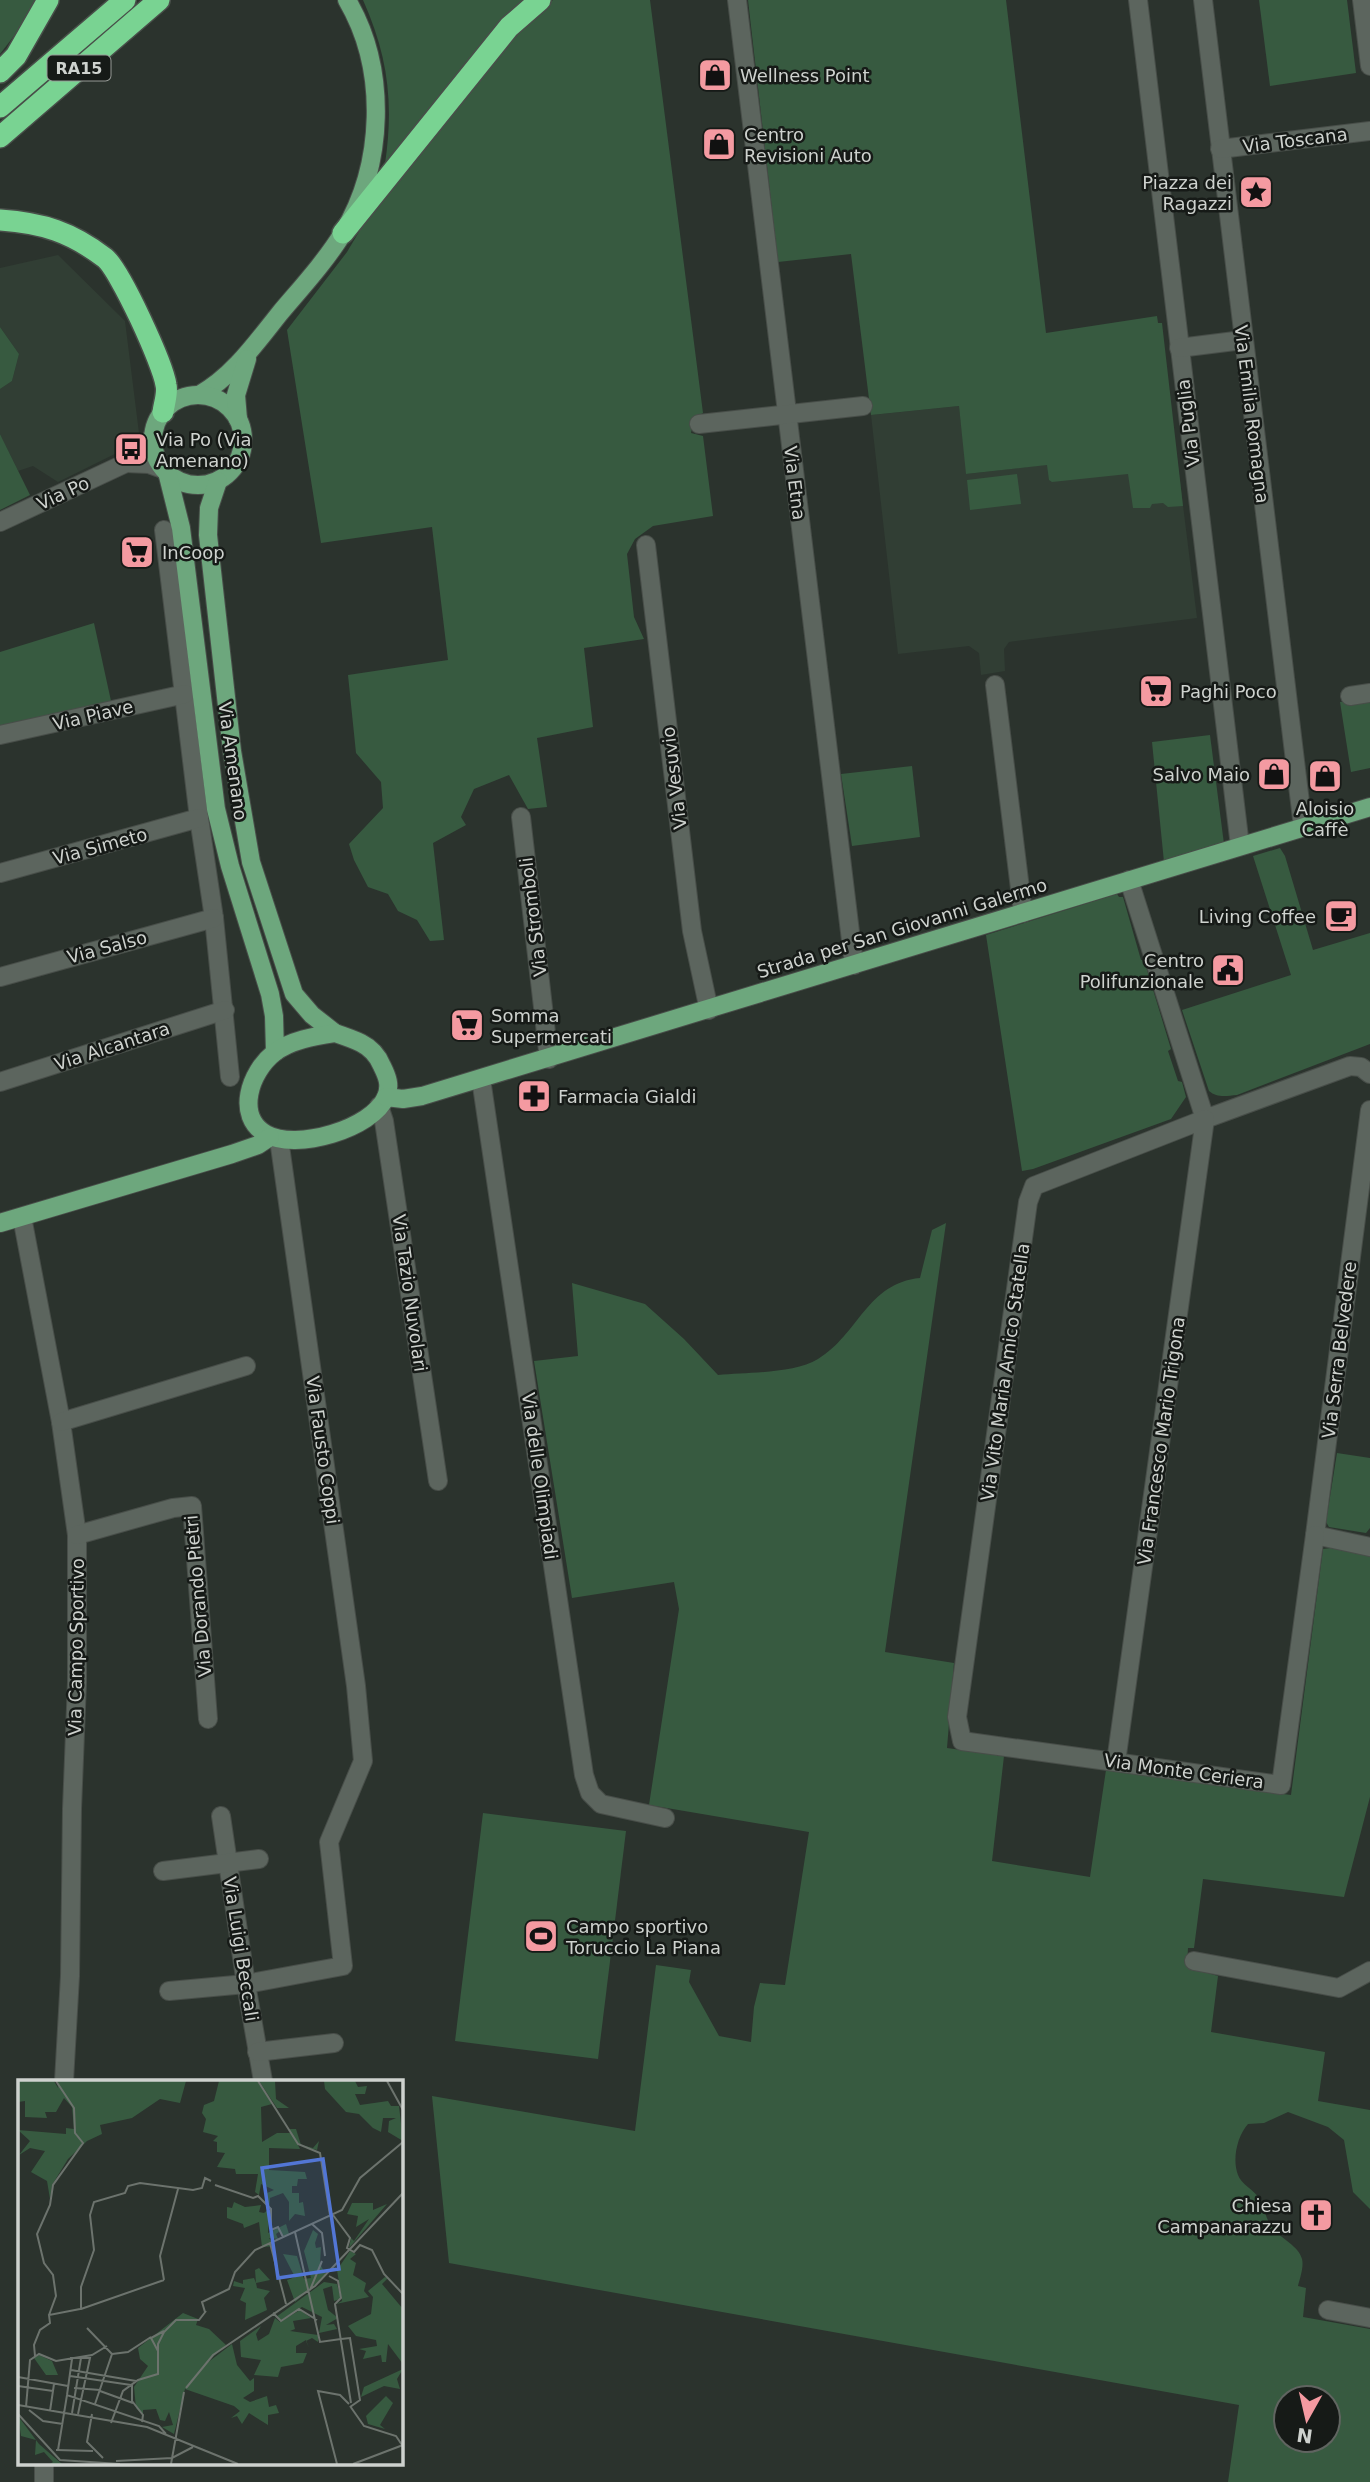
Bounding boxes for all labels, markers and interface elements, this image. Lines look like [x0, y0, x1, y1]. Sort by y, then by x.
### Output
road number: RA15 [48, 55, 110, 80]
shop icon: Wellness Point [696, 56, 734, 94]
place label: Wellness Point [740, 65, 869, 86]
street label: Via Toscana [1241, 123, 1349, 157]
place label: Centro Revisioni Auto [744, 124, 872, 166]
shop icon: Centro Revisioni Auto [700, 125, 738, 163]
place label: Piazza dei Ragazzi [1142, 172, 1232, 214]
place icon: Piazza dei Ragazzi [1237, 173, 1275, 211]
street label: Via Emilia Romagna [1231, 324, 1273, 504]
street label: Via Puglia [1172, 378, 1204, 468]
place label: Via Po (Via Amenano) [156, 429, 252, 471]
bus stop icon: Via Po (Via Amenano) [112, 430, 150, 468]
street label: Via Etna [780, 445, 810, 521]
street label: Via Po [34, 472, 92, 514]
supermarket icon: InCoop [118, 533, 156, 571]
place label: InCoop [162, 542, 225, 563]
supermarket icon: Paghi Poco [1137, 672, 1175, 710]
place label: Paghi Poco [1180, 681, 1277, 702]
street label: Via Piave [51, 696, 135, 734]
street label: Via Amenano [214, 700, 252, 822]
street label: Via Vesuvio [657, 726, 691, 830]
shop icon: Salvo Maio [1255, 755, 1293, 793]
shop icon: Aloisio Caffè [1306, 757, 1344, 795]
place label: Salvo Maio [1153, 764, 1250, 785]
place label: Aloisio Caffè [1296, 798, 1354, 840]
street label: Via Simeto [51, 823, 149, 869]
street label: Via Stromboli [515, 856, 551, 978]
street label: Strada per San Giovanni Galermo [754, 874, 1050, 982]
cafe icon: Living Coffee [1322, 897, 1360, 935]
place label: Living Coffee [1199, 906, 1316, 927]
street label: Via Salso [65, 926, 149, 968]
place label: Centro Polifunzionale [1080, 950, 1204, 992]
public building icon: Centro Polifunzionale [1209, 951, 1247, 989]
place label: Somma Supermercati [491, 1005, 612, 1047]
supermarket icon: Somma Supermercati [448, 1006, 486, 1044]
street label: Via Alcantara [52, 1017, 172, 1075]
pharmacy icon: Farmacia Gialdi [515, 1077, 553, 1115]
place label: Farmacia Gialdi [558, 1086, 696, 1107]
street label: Via Tazio Nuvolari [389, 1213, 431, 1373]
street label: Via Vito Maria Amico Statella [976, 1242, 1034, 1502]
street label: Via Serra Belvedere [1318, 1260, 1360, 1440]
street label: Via Francesco Mario Trigona [1133, 1315, 1189, 1567]
street label: Via Fausto Coppi [302, 1375, 344, 1525]
street label: Via delle Olimpiadi [518, 1391, 562, 1561]
street label: Via Dorando Pietri [180, 1514, 216, 1678]
street label: Via Campo Sportivo [64, 1558, 88, 1736]
street label: Via Monte Ceriera [1103, 1749, 1265, 1793]
street label: Via Luigi Beccali [219, 1875, 263, 2023]
place label: Campo sportivo Toruccio La Piana [565, 1916, 721, 1958]
sports icon: Campo sportivo Toruccio La Piana [522, 1917, 560, 1955]
inset map [18, 2080, 402, 2464]
place label: Chiesa Campanarazzu [1157, 2195, 1292, 2237]
church icon: Chiesa Campanarazzu [1297, 2196, 1335, 2234]
north arrow [1272, 2384, 1342, 2454]
text: N [1295, 2424, 1314, 2448]

